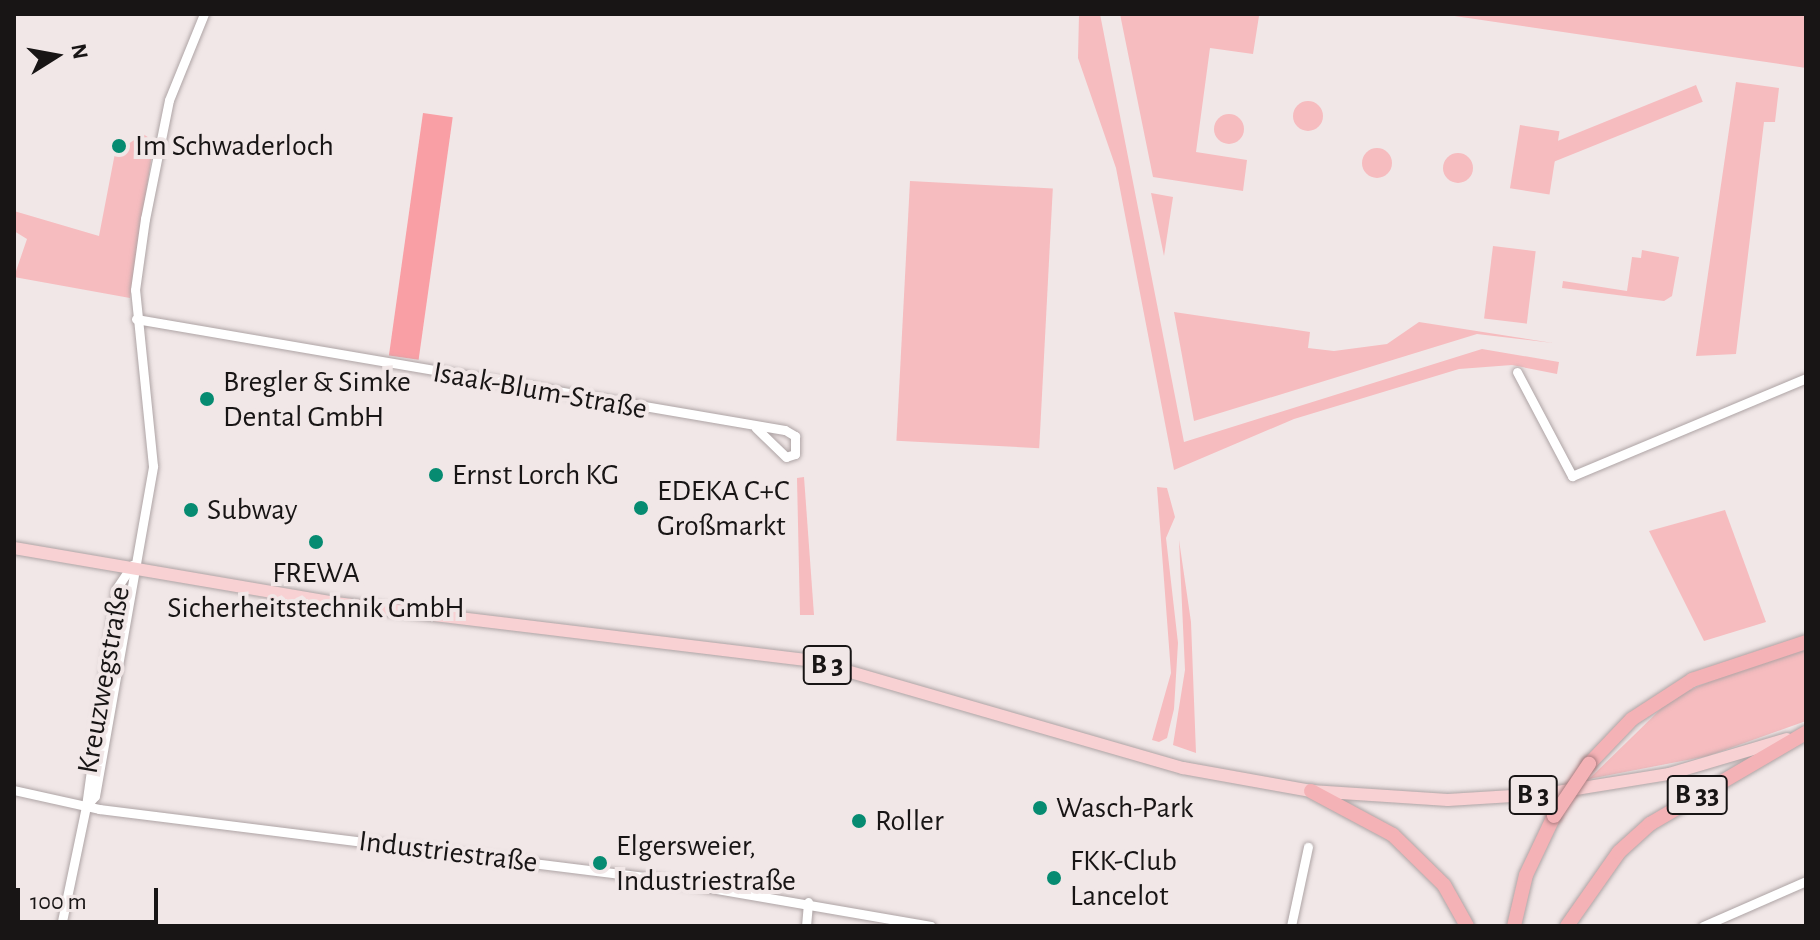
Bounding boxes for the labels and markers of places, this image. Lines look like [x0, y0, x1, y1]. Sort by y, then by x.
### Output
place label: Im Schwaderloch [135, 128, 334, 164]
marker: Im Schwaderloch [110, 137, 128, 155]
place label: Bregler & Simke Dental GmbH [223, 364, 411, 434]
marker: Bregler & Simke Dental GmbH [198, 390, 216, 408]
place label: Ernst Lorch KG [452, 457, 619, 493]
marker: Ernst Lorch KG [427, 466, 445, 484]
place label: EDEKA C+C Großmarkt [657, 473, 790, 544]
place label: Subway [207, 492, 297, 528]
marker: EDEKA C+C Großmarkt [632, 499, 650, 517]
marker: Subway [182, 501, 200, 519]
marker: FREWA Sicherheitstechnik GmbH [307, 533, 325, 551]
place label: FREWA Sicherheitstechnik GmbH [167, 555, 465, 626]
place label: Wasch-Park [1056, 790, 1193, 826]
marker: Wasch-Park [1031, 799, 1049, 817]
place label: Roller [875, 803, 944, 839]
marker: Roller [850, 812, 868, 830]
place label: Elgersweier, Industriestraße [616, 828, 796, 898]
place label: FKK-Club Lancelot [1070, 843, 1177, 914]
marker: Elgersweier, Industriestraße [591, 854, 609, 872]
marker: FKK-Club Lancelot [1045, 869, 1063, 887]

